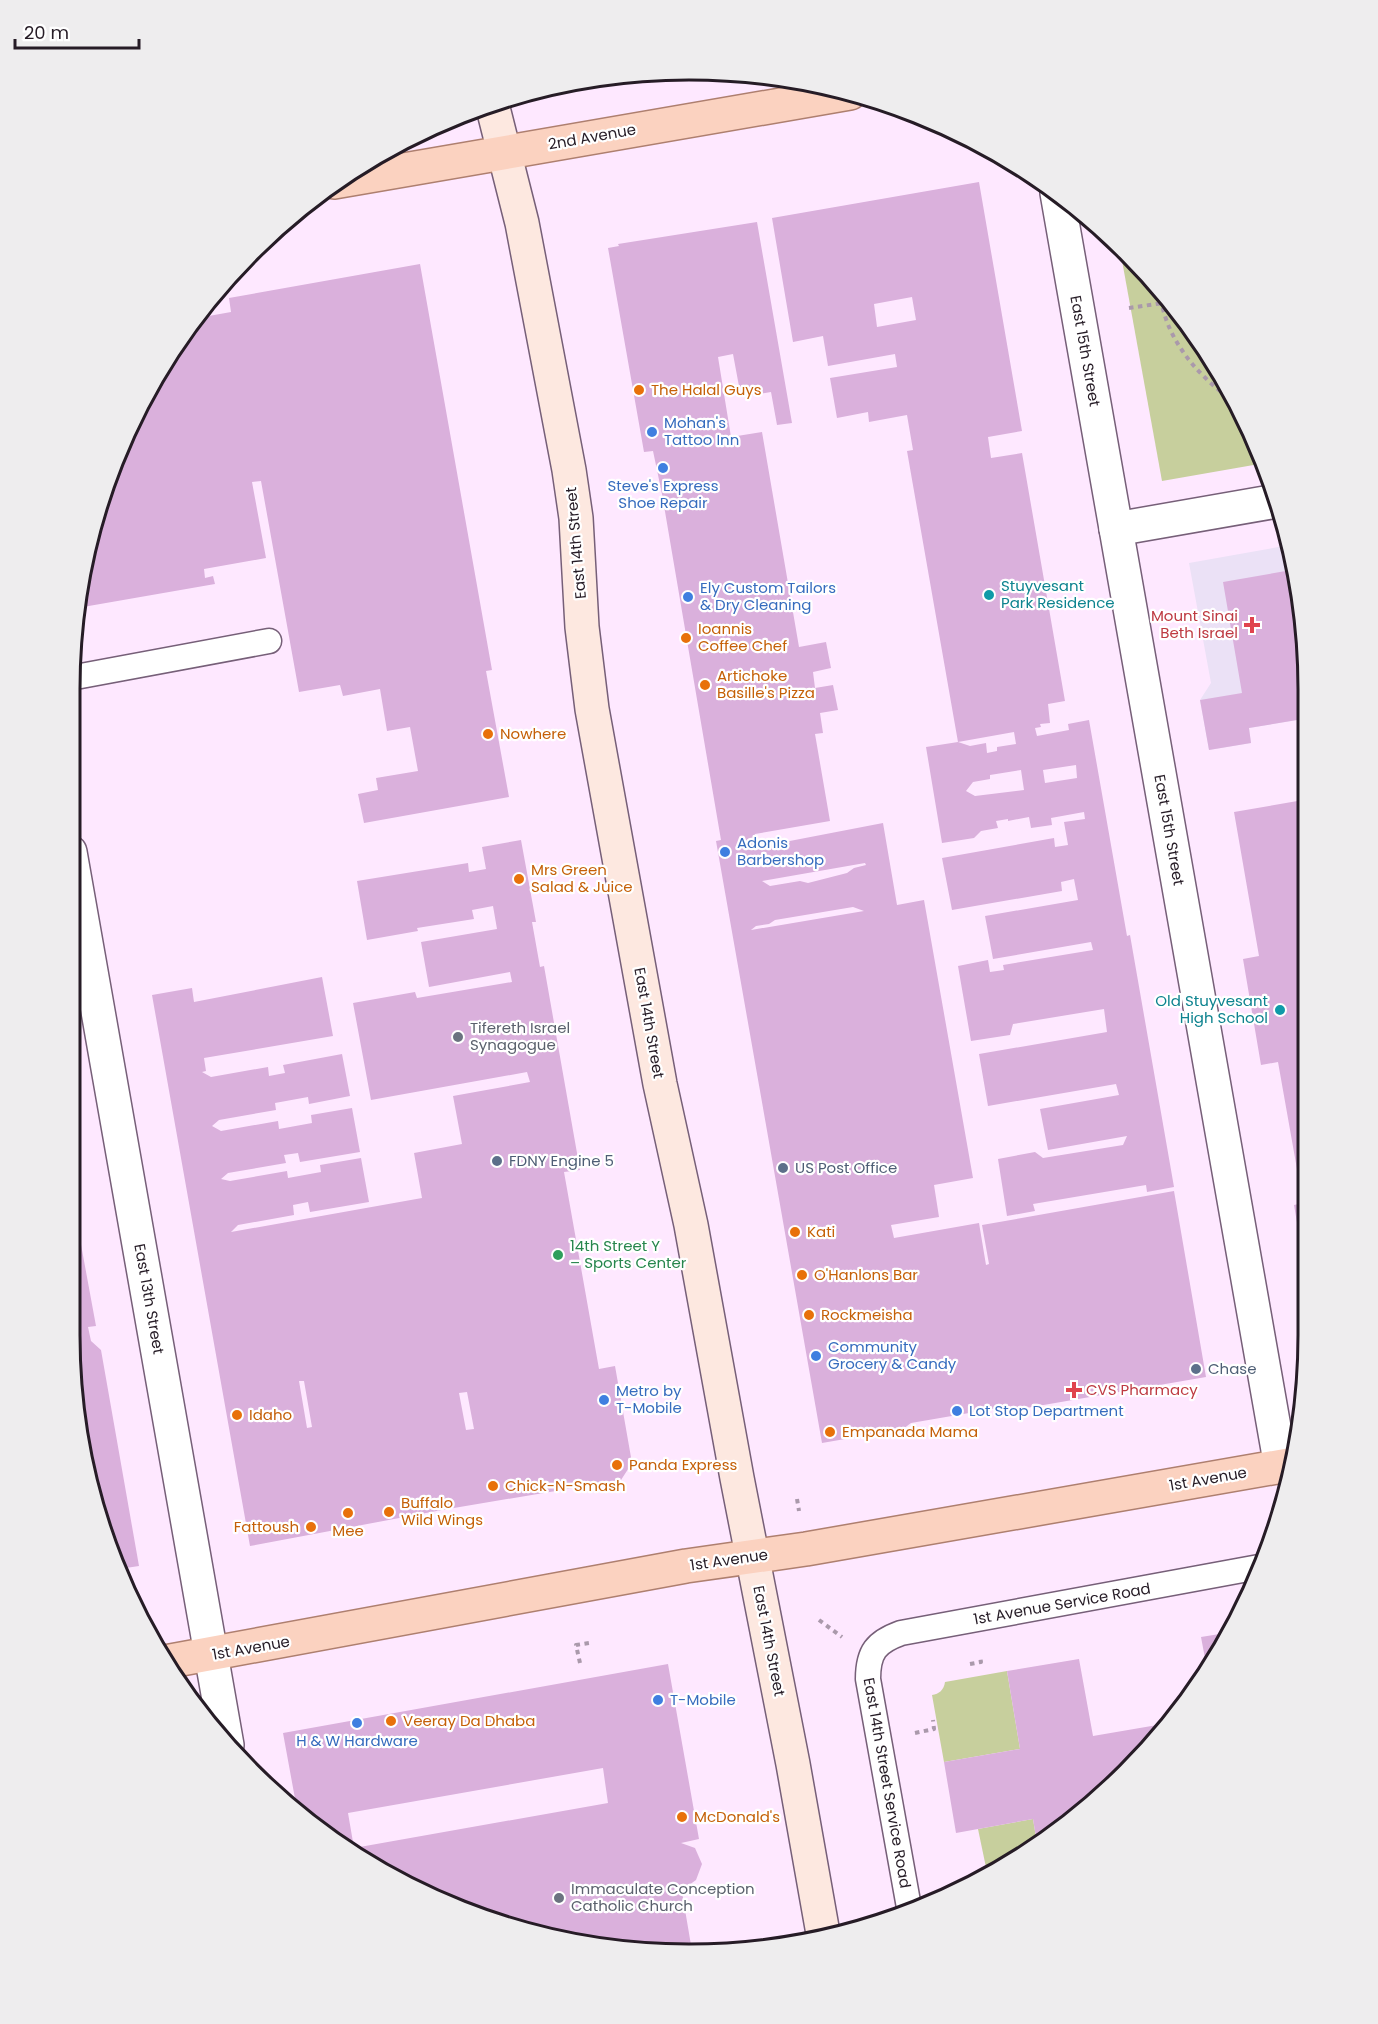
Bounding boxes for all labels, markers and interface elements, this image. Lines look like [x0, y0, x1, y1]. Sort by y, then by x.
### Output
scale bar [15, 12, 140, 50]
text: 20 m [24, 20, 69, 45]
street label: 2nd Avenue [546, 118, 637, 155]
street label: East 15th Street [1065, 294, 1106, 408]
place label: The Halal Guys [651, 379, 762, 400]
marker: The Halal Guys [632, 383, 646, 397]
place label: Mohan's Tattoo Inn [664, 412, 739, 450]
marker: Mohan's Tattoo Inn [645, 425, 659, 439]
marker: Steve's Express Shoe Repair [656, 461, 670, 475]
place label: Steve's Express Shoe Repair [607, 475, 719, 513]
street label: East 14th Street [560, 486, 591, 600]
place label: Stuyvesant Park Residence [1001, 575, 1115, 613]
place label: Ely Custom Tailors & Dry Cleaning [700, 577, 836, 615]
marker: Stuyvesant Park Residence [982, 588, 996, 602]
marker: Ely Custom Tailors & Dry Cleaning [681, 590, 695, 604]
place label: Mount Sinai Beth Israel [1151, 605, 1238, 643]
marker: Mount Sinai Beth Israel [1243, 616, 1261, 634]
place label: Ioannis Coffee Chef [698, 618, 787, 656]
marker: Ioannis Coffee Chef [679, 631, 693, 645]
place label: Artichoke Basille's Pizza [717, 665, 815, 703]
marker: Artichoke Basille's Pizza [698, 678, 712, 692]
place label: Nowhere [500, 723, 566, 744]
marker: Nowhere [481, 727, 495, 741]
street label: East 15th Street [1149, 773, 1190, 887]
place label: Adonis Barbershop [737, 832, 824, 870]
marker: Adonis Barbershop [718, 845, 732, 859]
place label: Mrs Green Salad & Juice [531, 859, 633, 897]
marker: Mrs Green Salad & Juice [512, 872, 526, 886]
street label: East 14th Street [629, 966, 670, 1080]
place label: Old Stuyvesant High School [1155, 990, 1268, 1028]
marker: Old Stuyvesant High School [1273, 1003, 1287, 1017]
place label: Tifereth Israel Synagogue [470, 1017, 570, 1055]
marker: Tifereth Israel Synagogue [451, 1030, 465, 1044]
place label: FDNY Engine 5 [509, 1150, 614, 1171]
marker: FDNY Engine 5 [490, 1154, 504, 1168]
place label: US Post Office [795, 1157, 897, 1178]
marker: US Post Office [776, 1161, 790, 1175]
place label: Kati [807, 1221, 835, 1242]
marker: Kati [788, 1225, 802, 1239]
place label: 14th Street Y – Sports Center [570, 1235, 687, 1273]
street label: East 13th Street [129, 1242, 170, 1356]
marker: 14th Street Y – Sports Center [551, 1248, 565, 1262]
place label: O'Hanlons Bar [814, 1264, 918, 1285]
marker: O'Hanlons Bar [795, 1268, 809, 1282]
place label: Rockmeisha [821, 1304, 913, 1325]
marker: Rockmeisha [802, 1308, 816, 1322]
place label: Community Grocery & Candy [828, 1336, 957, 1374]
marker: Community Grocery & Candy [809, 1349, 823, 1363]
place label: Chase [1208, 1358, 1256, 1379]
marker: Chase [1189, 1362, 1203, 1376]
place label: CVS Pharmacy [1086, 1379, 1198, 1400]
place label: Metro by T-Mobile [616, 1380, 682, 1418]
marker: CVS Pharmacy [1067, 1383, 1081, 1397]
marker: Metro by T-Mobile [597, 1393, 611, 1407]
place label: Lot Stop Department [969, 1400, 1124, 1421]
place label: Idaho [249, 1404, 292, 1425]
marker: Lot Stop Department [950, 1404, 964, 1418]
marker: Idaho [230, 1408, 244, 1422]
place label: Empanada Mama [842, 1421, 978, 1442]
marker: Empanada Mama [823, 1425, 837, 1439]
place label: Panda Express [629, 1454, 737, 1475]
marker: Panda Express [610, 1458, 624, 1472]
street label: 1st Avenue [1167, 1461, 1248, 1496]
place label: Chick-N-Smash [505, 1475, 626, 1496]
marker: Chick-N-Smash [486, 1479, 500, 1493]
place label: Buffalo Wild Wings [401, 1492, 483, 1530]
marker: Buffalo Wild Wings [382, 1505, 396, 1519]
marker: Mee [341, 1506, 355, 1520]
place label: Fattoush [234, 1516, 299, 1537]
marker: Fattoush [304, 1520, 318, 1534]
place label: Mee [332, 1520, 364, 1541]
street label: 1st Avenue [689, 1544, 769, 1575]
street label: 1st Avenue Service Road [972, 1578, 1152, 1629]
street label: East 14th Street [748, 1584, 791, 1698]
street label: 1st Avenue [210, 1630, 291, 1665]
street label: East 14th Street Service Road [859, 1676, 916, 1890]
place label: T-Mobile [670, 1689, 736, 1710]
marker: T-Mobile [651, 1693, 665, 1707]
place label: Veeray Da Dhaba [403, 1710, 535, 1731]
marker: Veeray Da Dhaba [384, 1714, 398, 1728]
marker: H & W Hardware [350, 1716, 364, 1730]
place label: H & W Hardware [296, 1730, 418, 1751]
place label: McDonald's [694, 1806, 780, 1827]
marker: McDonald's [675, 1810, 689, 1824]
place label: Immaculate Conception Catholic Church [571, 1878, 755, 1916]
marker: Immaculate Conception Catholic Church [552, 1891, 566, 1905]

